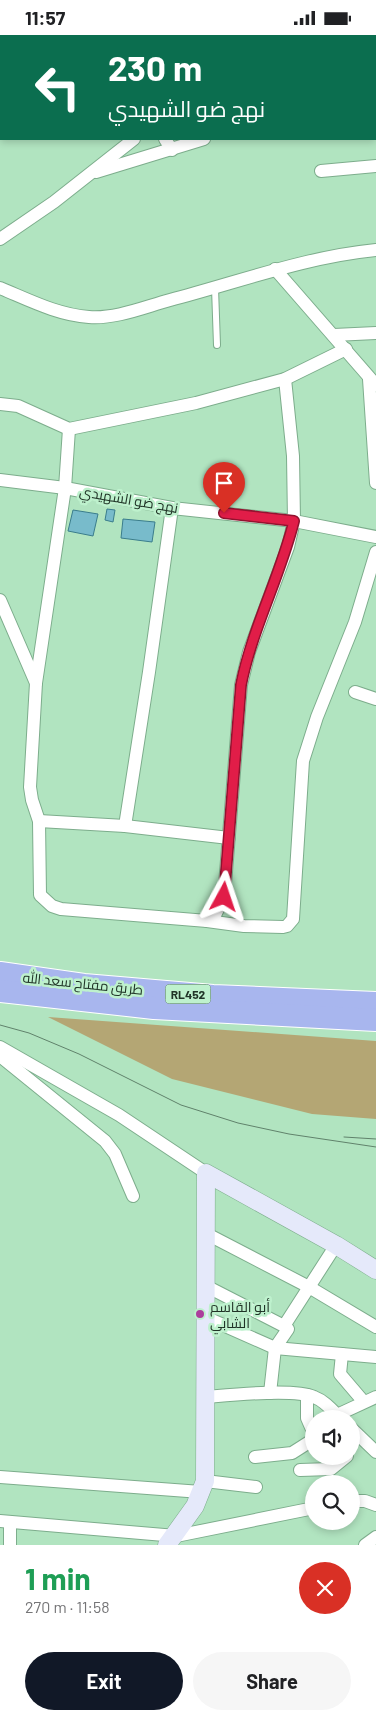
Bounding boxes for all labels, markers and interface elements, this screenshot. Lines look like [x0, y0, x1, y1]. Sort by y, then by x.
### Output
text: 11:57 [25, 6, 65, 29]
text: 230 m [108, 46, 202, 88]
icon: left [25, 55, 90, 120]
text: نهج ضو الشهيدي [108, 95, 265, 121]
pin [203, 462, 245, 513]
icon: arrive [210, 469, 238, 497]
street label: نهج ضو الشهيدي [78, 482, 180, 520]
position arrow [197, 870, 249, 922]
street label: طريق مفتاح سعد الله [22, 968, 144, 999]
road number: RL452 [166, 985, 210, 1004]
place label: أبو القاسم الشابي [210, 1298, 270, 1335]
marker: أبو القاسم الشابي [194, 1308, 206, 1320]
map controls [305, 1410, 360, 1530]
button: sound [305, 1410, 360, 1465]
button: search [305, 1475, 360, 1530]
text: 1 min [25, 1560, 91, 1596]
button: close [299, 1562, 351, 1614]
text: 270 m · 11:58 [25, 1597, 110, 1616]
button: Exit [25, 1652, 183, 1710]
button: Share [193, 1652, 351, 1710]

